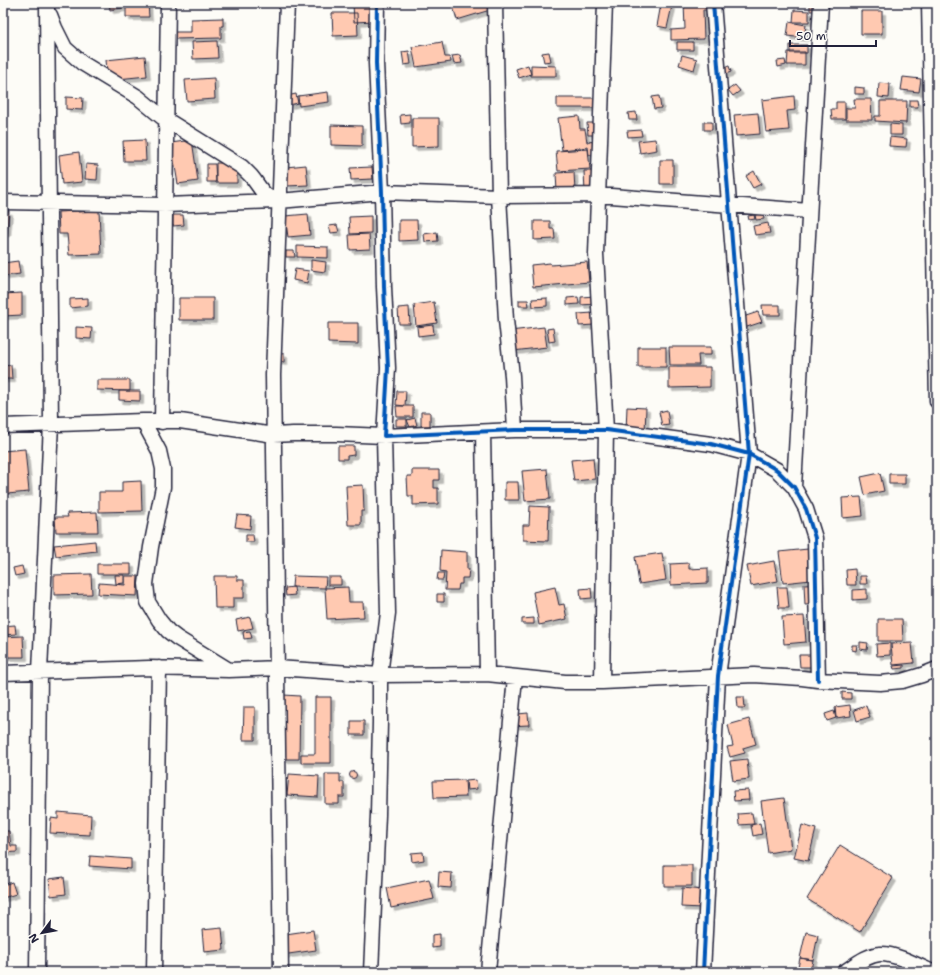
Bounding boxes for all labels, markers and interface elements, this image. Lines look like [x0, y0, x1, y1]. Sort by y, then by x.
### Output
scale bar [790, 22, 876, 48]
text: 50 m [796, 28, 826, 44]
north arrow [22, 913, 62, 953]
text: N [25, 930, 43, 946]

